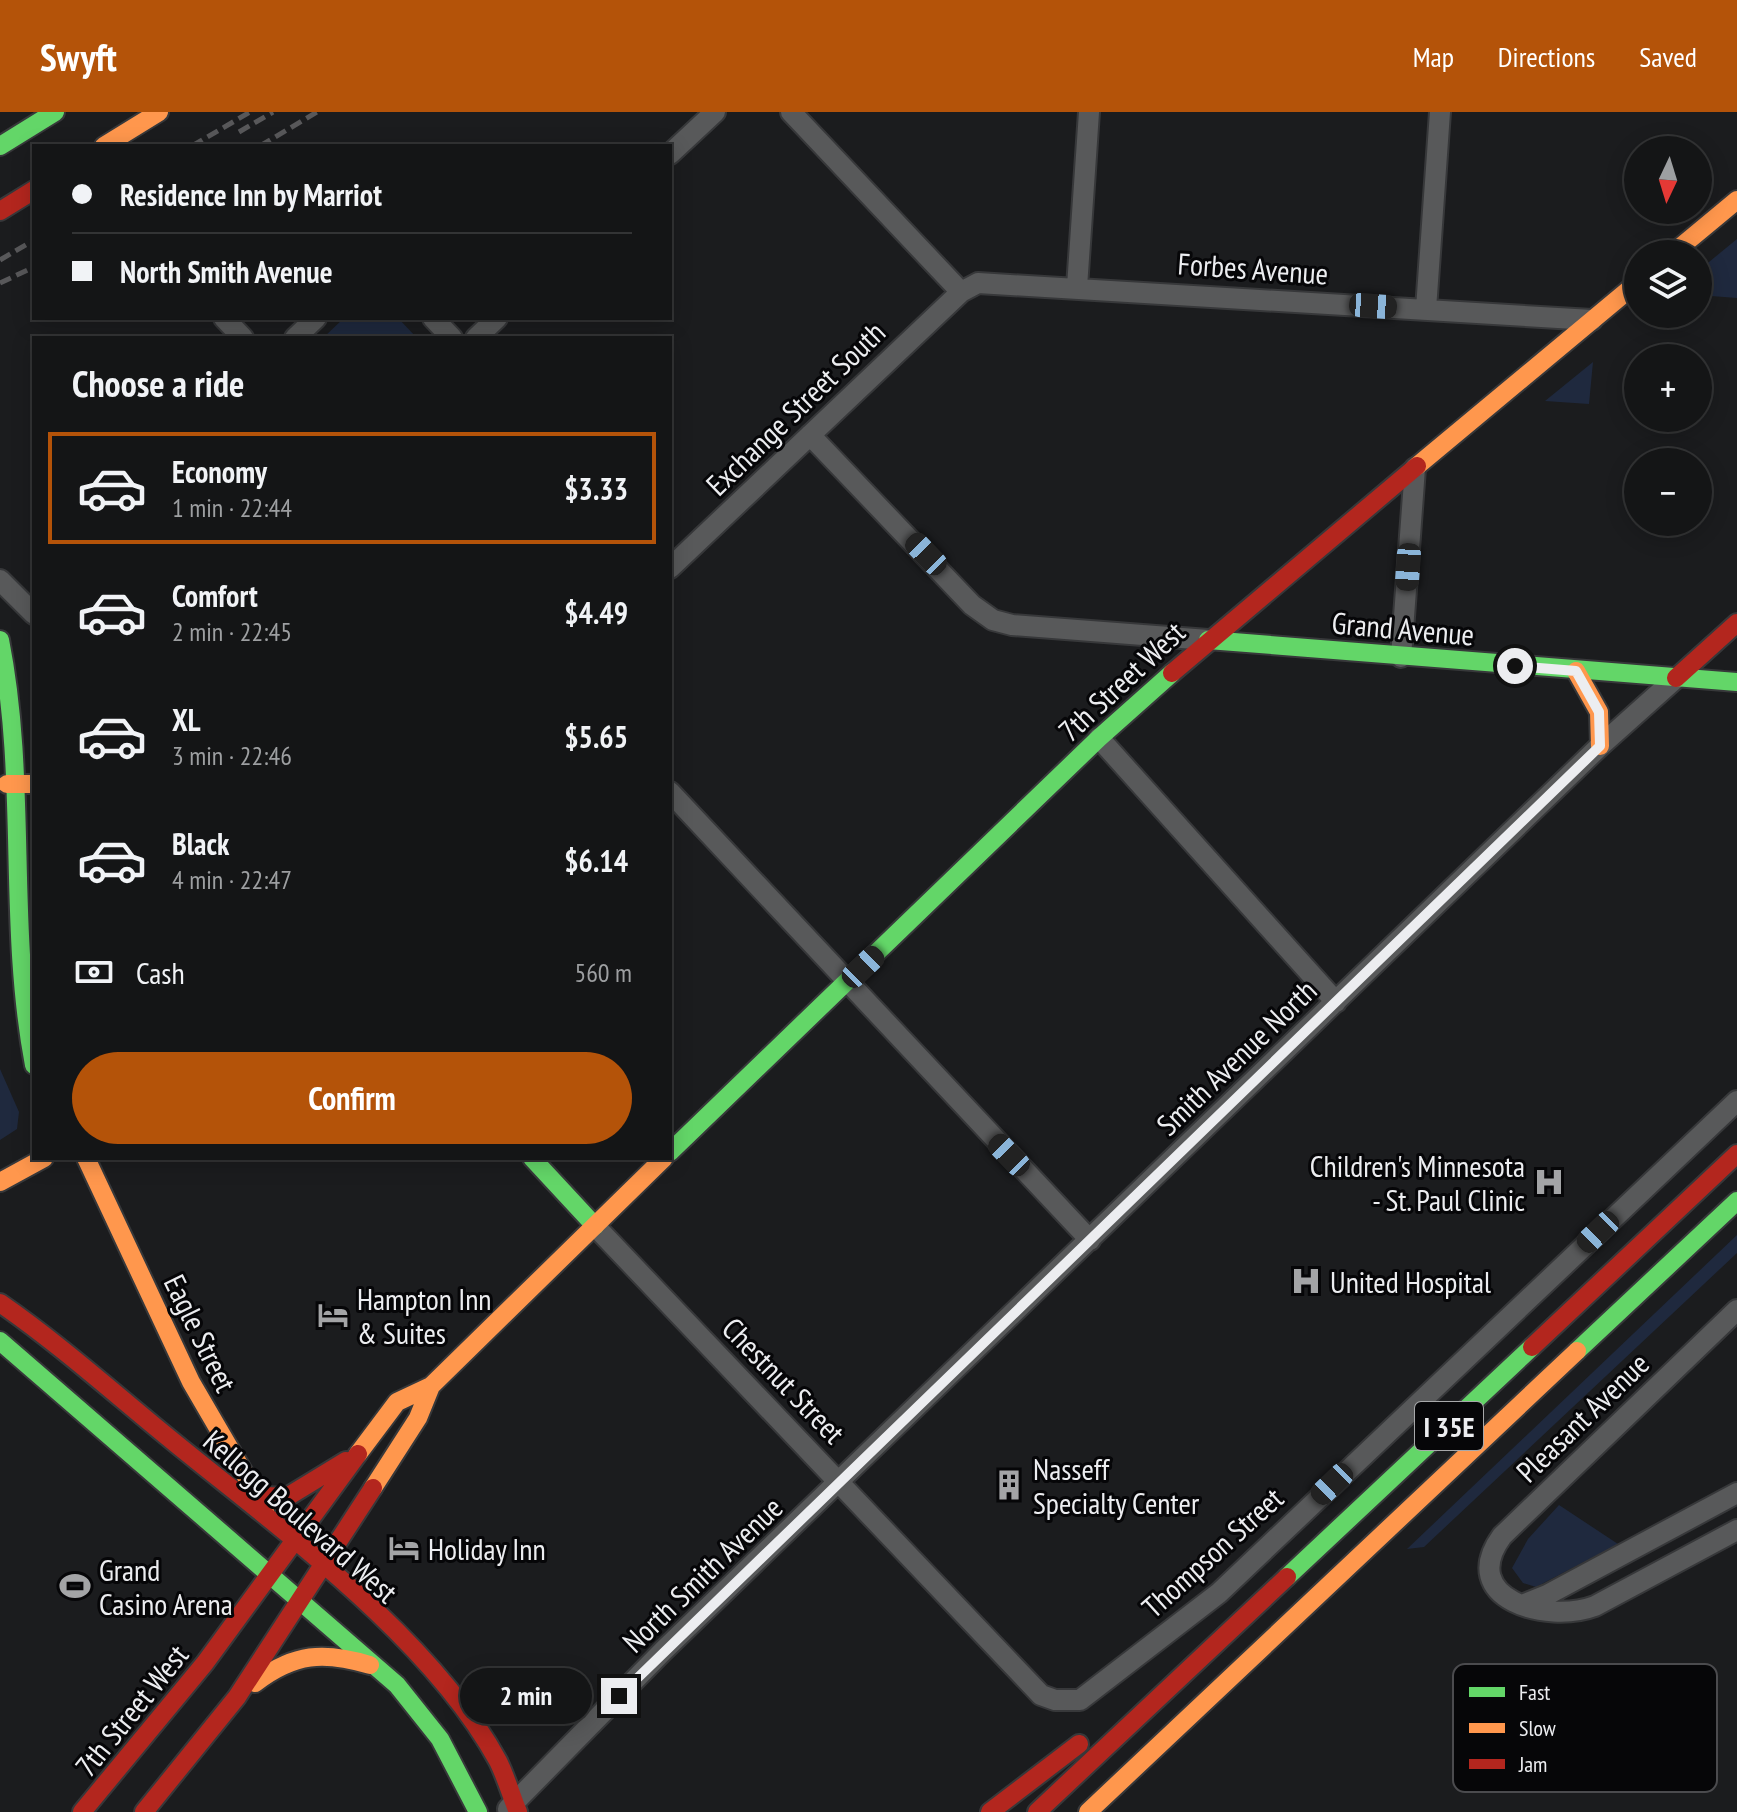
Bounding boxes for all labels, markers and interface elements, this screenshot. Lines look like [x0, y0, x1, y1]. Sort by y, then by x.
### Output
text: Swyft [40, 32, 117, 81]
text: Map [1413, 38, 1454, 75]
text: Directions [1498, 38, 1595, 75]
text: Saved [1639, 38, 1697, 75]
north arrow [1624, 136, 1712, 224]
map controls [1624, 136, 1712, 536]
text: Residence Inn by Marriot [120, 175, 382, 214]
button: layers [1624, 240, 1712, 328]
street label: Forbes Avenue [1177, 243, 1329, 293]
text: North Smith Avenue [120, 252, 333, 291]
car [1348, 292, 1398, 320]
street label: Exchange Street South [697, 313, 893, 503]
button: + [1624, 344, 1712, 432]
text: Choose a ride [72, 360, 244, 407]
button: − [1624, 448, 1712, 536]
icon: car [76, 452, 148, 524]
text: Economy [172, 452, 267, 491]
text: $3.33 [564, 469, 628, 508]
text: 1 min · 22:44 [172, 491, 292, 524]
car [901, 528, 951, 580]
car [1394, 542, 1422, 592]
icon: car [76, 576, 148, 648]
text: Comfort [172, 576, 258, 615]
text: $4.49 [564, 593, 628, 632]
street label: Grand Avenue [1330, 602, 1476, 654]
street label: 7th Street West [1050, 612, 1193, 749]
text: 2 min · 22:45 [172, 615, 292, 648]
route start [1497, 648, 1533, 684]
icon: car [76, 700, 148, 772]
text: XL [172, 700, 201, 739]
text: $5.65 [564, 717, 628, 756]
text: 3 min · 22:46 [172, 739, 292, 772]
icon: car [76, 824, 148, 896]
text: Black [172, 824, 229, 863]
text: $6.14 [564, 841, 628, 880]
text: 4 min · 22:47 [172, 863, 292, 896]
car [837, 942, 889, 992]
icon: cash [72, 950, 116, 994]
text: Cash [136, 953, 185, 992]
text: 560 m [574, 956, 632, 989]
street label: Smith Avenue North [1148, 971, 1324, 1143]
button: Confirm [72, 1052, 632, 1144]
car [984, 1129, 1034, 1181]
place label: Children's Minnesota - St. Paul Clinic [1310, 1146, 1525, 1219]
hospital icon: Children's Minnesota - St. Paul Clinic [1532, 1165, 1566, 1199]
car [1572, 1207, 1624, 1257]
place label: United Hospital [1330, 1262, 1491, 1301]
hospital icon: United Hospital [1289, 1264, 1323, 1298]
street label: Eagle Street [156, 1268, 246, 1399]
place label: Hampton Inn & Suites [357, 1279, 492, 1352]
hotel icon: Hampton Inn & Suites [316, 1298, 350, 1332]
street label: Chestnut Street [714, 1309, 854, 1452]
street label: Pleasant Avenue [1507, 1344, 1657, 1490]
road number: I 35E [1415, 1402, 1483, 1450]
street label: Kellogg Boulevard West [196, 1421, 407, 1612]
place label: Nasseff Specialty Center [1033, 1449, 1200, 1522]
car [1306, 1459, 1358, 1509]
building icon: Nasseff Specialty Center [992, 1468, 1026, 1502]
street label: Thompson Street [1133, 1478, 1291, 1626]
street label: North Smith Avenue [614, 1488, 790, 1660]
place label: Holiday Inn [428, 1529, 546, 1568]
hotel icon: Holiday Inn [387, 1531, 421, 1565]
place label: Grand Casino Arena [99, 1550, 233, 1623]
sports icon: Grand Casino Arena [58, 1569, 92, 1603]
street label: 7th Street West [66, 1635, 197, 1784]
legend [1453, 1664, 1717, 1792]
callout: 2 min [459, 1668, 591, 1724]
route end [601, 1678, 637, 1714]
text: Fast [1519, 1678, 1550, 1706]
text: 2 min [500, 1679, 552, 1712]
text: Slow [1519, 1714, 1556, 1742]
text: Jam [1518, 1750, 1547, 1778]

